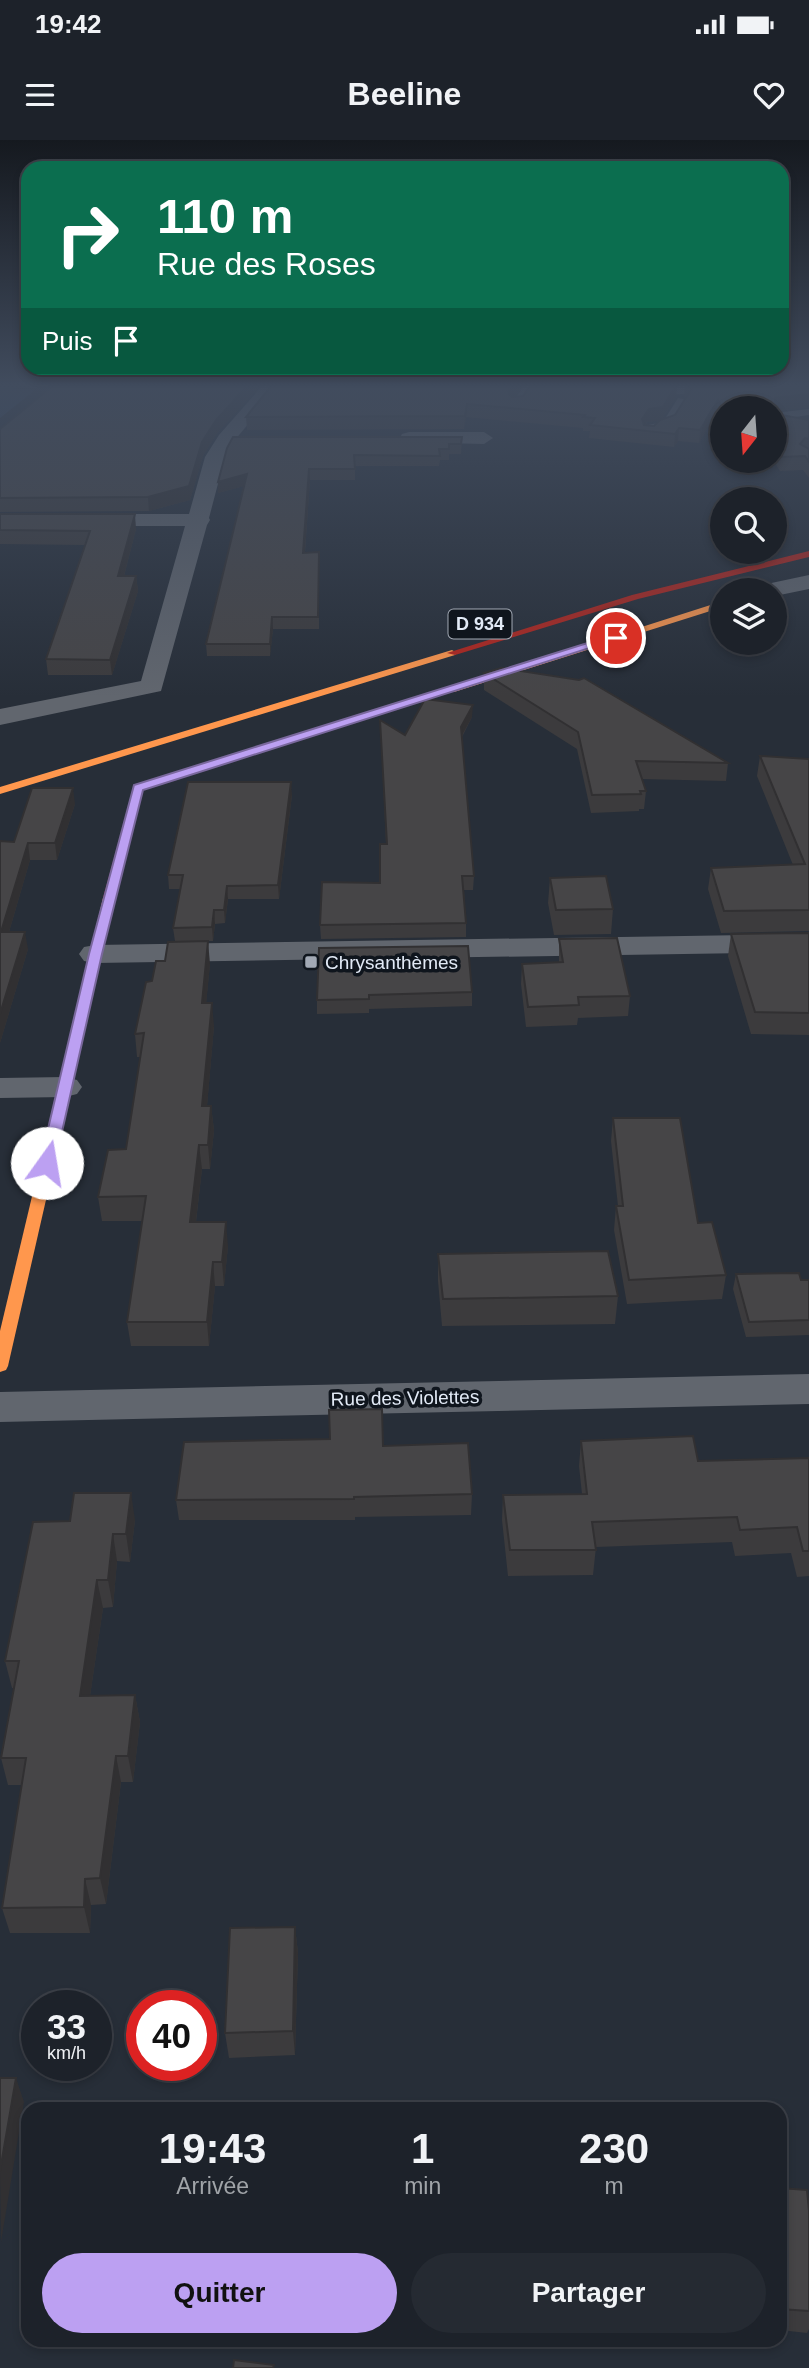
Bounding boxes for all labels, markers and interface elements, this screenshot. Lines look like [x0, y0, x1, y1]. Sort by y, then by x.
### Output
text: 19:42 [35, 9, 102, 39]
icon: menu [21, 76, 59, 114]
text: Beeline [348, 76, 461, 112]
icon: heart [750, 76, 788, 114]
icon: right [42, 189, 133, 280]
text: 110 m [157, 189, 293, 243]
text: Rue des Roses [157, 246, 376, 282]
icon: arrive [107, 322, 145, 360]
text: Puis [42, 326, 93, 356]
north arrow [710, 396, 788, 472]
map controls [710, 396, 787, 655]
button: search [710, 487, 787, 564]
button: layers [710, 578, 787, 655]
pin [586, 608, 646, 668]
road number: D 934 [448, 610, 512, 638]
icon: arrive [597, 619, 635, 657]
place label: Chrysanthèmes [325, 952, 458, 973]
marker: Chrysanthèmes [303, 954, 319, 970]
position arrow [10, 1126, 84, 1200]
street label: Rue des Violettes [331, 1386, 479, 1410]
speed limit sign: 40 [126, 1990, 217, 2081]
text: 33 [47, 2007, 86, 2046]
text: km/h [47, 2043, 86, 2063]
text: 19:43 [159, 2125, 266, 2172]
text: 1 [411, 2125, 434, 2172]
text: 230 [579, 2125, 649, 2172]
text: Arrivée [176, 2173, 249, 2199]
text: min [404, 2173, 441, 2199]
text: m [605, 2173, 624, 2199]
button: Quitter [42, 2253, 397, 2333]
button: Partager [411, 2253, 766, 2333]

